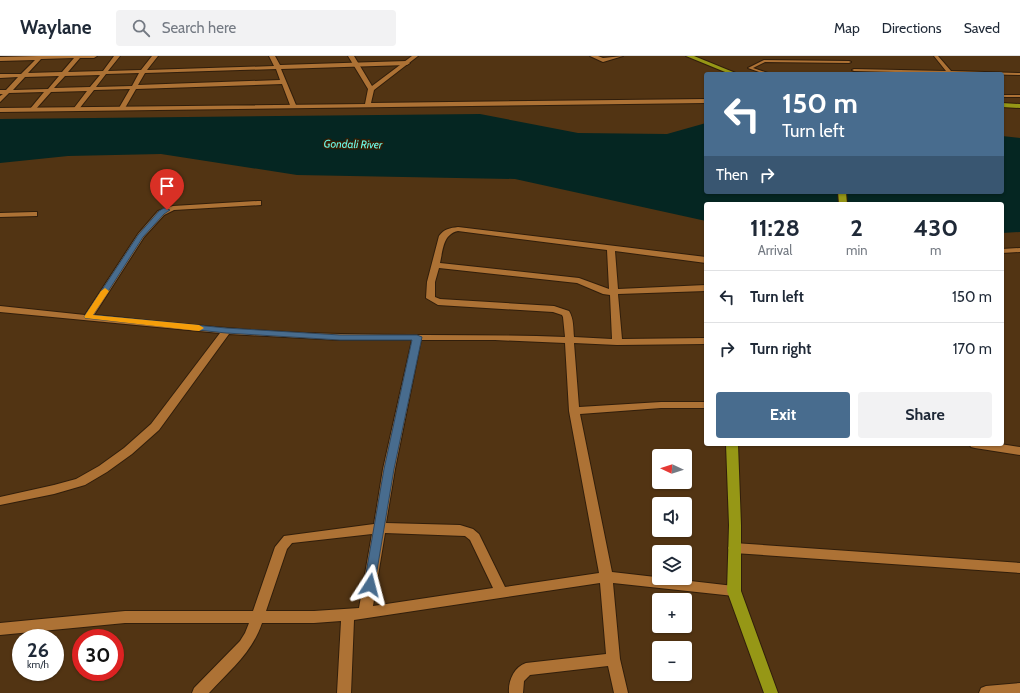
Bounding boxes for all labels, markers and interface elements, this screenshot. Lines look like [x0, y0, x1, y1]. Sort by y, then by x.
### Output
search box [116, 10, 396, 46]
text: Waylane [20, 16, 92, 39]
icon: search [130, 17, 152, 39]
text: Search here [162, 19, 236, 37]
text: Map [834, 19, 860, 37]
text: Directions [882, 19, 942, 37]
text: Saved [964, 19, 1000, 37]
text: 150 m [782, 86, 858, 120]
icon: left [716, 88, 768, 140]
text: Turn left [782, 120, 845, 142]
water label: Gondali River [324, 136, 383, 152]
icon: right [756, 164, 778, 186]
text: Then [716, 166, 748, 184]
pin [150, 169, 184, 210]
icon: arrive [156, 175, 178, 197]
text: 11:28 [750, 213, 800, 242]
text: 2 [850, 213, 863, 242]
text: 430 [913, 213, 958, 242]
text: Arrival [758, 242, 792, 258]
text: min [846, 242, 867, 258]
text: m [930, 242, 941, 258]
icon: left [716, 286, 738, 308]
text: Turn left [750, 288, 804, 306]
text: 150 m [952, 288, 992, 306]
icon: right [716, 338, 738, 360]
text: Turn right [750, 340, 811, 358]
text: 170 m [953, 340, 992, 358]
button: Exit [716, 392, 850, 438]
button: Share [858, 392, 992, 438]
north arrow [652, 449, 692, 489]
map controls [652, 449, 692, 681]
button: sound [652, 497, 692, 537]
button: layers [652, 545, 692, 585]
position arrow [349, 564, 391, 606]
button: + [652, 593, 692, 633]
speed limit sign: 30 [72, 629, 124, 681]
text: 26 [27, 638, 49, 662]
button: − [652, 641, 692, 681]
text: km/h [27, 658, 49, 671]

